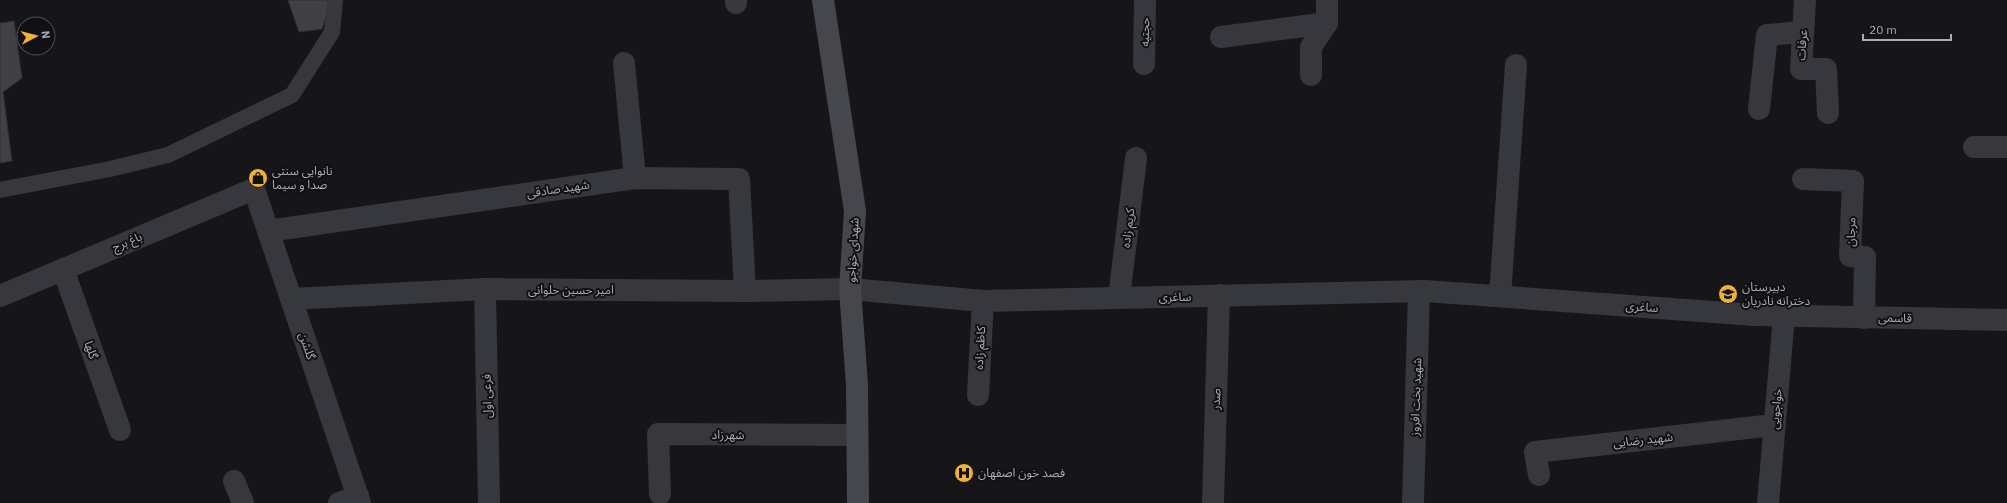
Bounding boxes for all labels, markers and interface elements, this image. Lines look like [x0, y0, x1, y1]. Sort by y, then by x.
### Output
north arrow [16, 16, 56, 56]
scale bar [1863, 16, 1951, 42]
street label: حجتیه [1137, 17, 1152, 47]
text: 20 m [1869, 22, 1897, 37]
street label: عرفات [1793, 29, 1810, 61]
text: N [38, 30, 53, 40]
place label: نانوایی سنتی صدا و سیما [272, 163, 333, 192]
shop icon: نانوایی سنتی صدا و سیما [247, 167, 269, 189]
street label: شهید صادقی [525, 177, 590, 200]
street label: کریم زاده [1118, 206, 1140, 249]
street label: شهدای خواجو [843, 217, 862, 283]
street label: مرجان [1842, 217, 1859, 247]
street label: باغ برج [109, 229, 145, 256]
place label: دبیرستان دخترانه نادریان [1742, 279, 1811, 308]
street label: امیر حسین حلوانی [528, 282, 614, 297]
school or university icon: دبیرستان دخترانه نادریان [1717, 283, 1739, 305]
street label: ساغری [1158, 289, 1192, 304]
street label: ساغری [1625, 298, 1659, 315]
street label: قاسمی [1878, 310, 1912, 325]
street label: کاظم زاده [971, 325, 990, 370]
street label: گلشن [296, 330, 319, 362]
street label: گلها [81, 339, 102, 362]
street label: شهید بخت افروز [1407, 357, 1424, 438]
street label: فرعی اول [479, 374, 494, 418]
street label: صدر [1208, 388, 1223, 411]
street label: خواجویی [1766, 388, 1785, 430]
street label: شهرزاد [712, 427, 744, 442]
street label: شهید رضایی [1612, 429, 1674, 450]
hospital icon: فصد خون اصفهان [953, 462, 975, 484]
place label: فصد خون اصفهان [978, 465, 1065, 480]

